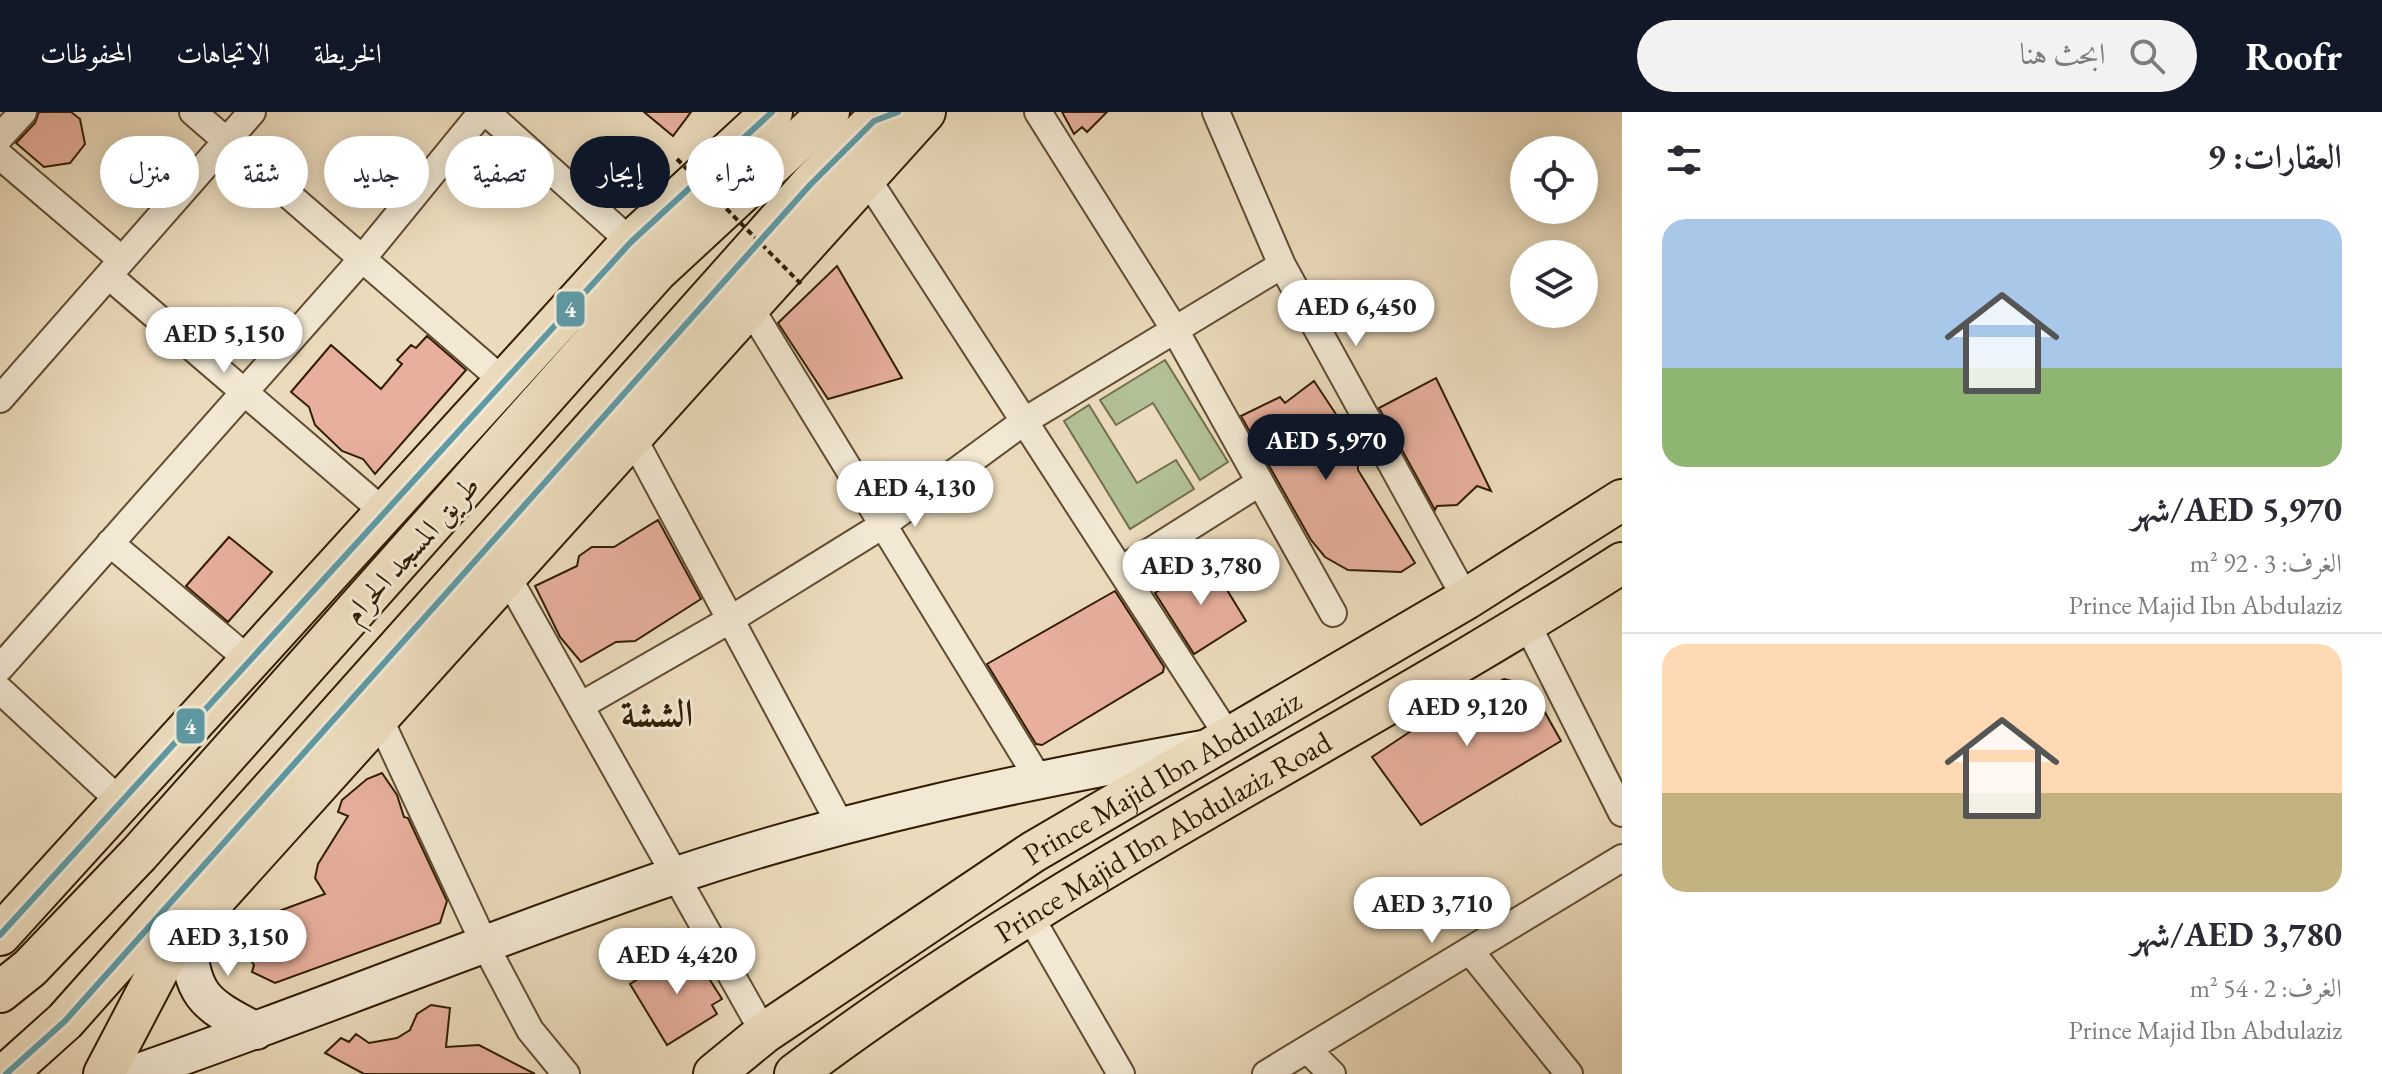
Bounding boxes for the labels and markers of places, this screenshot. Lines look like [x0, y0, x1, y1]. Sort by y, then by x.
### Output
pin: AED 6,450 [1264, 280, 1448, 348]
pin: AED 5,150 [132, 307, 316, 375]
pin: AED 5,970 [1234, 414, 1418, 482]
pin: AED 4,130 [823, 461, 1007, 529]
pin: AED 3,780 [1109, 539, 1293, 607]
pin: AED 9,120 [1375, 680, 1559, 748]
pin: AED 3,710 [1340, 877, 1524, 945]
pin: AED 3,150 [136, 910, 320, 978]
pin: AED 4,420 [585, 928, 769, 996]

